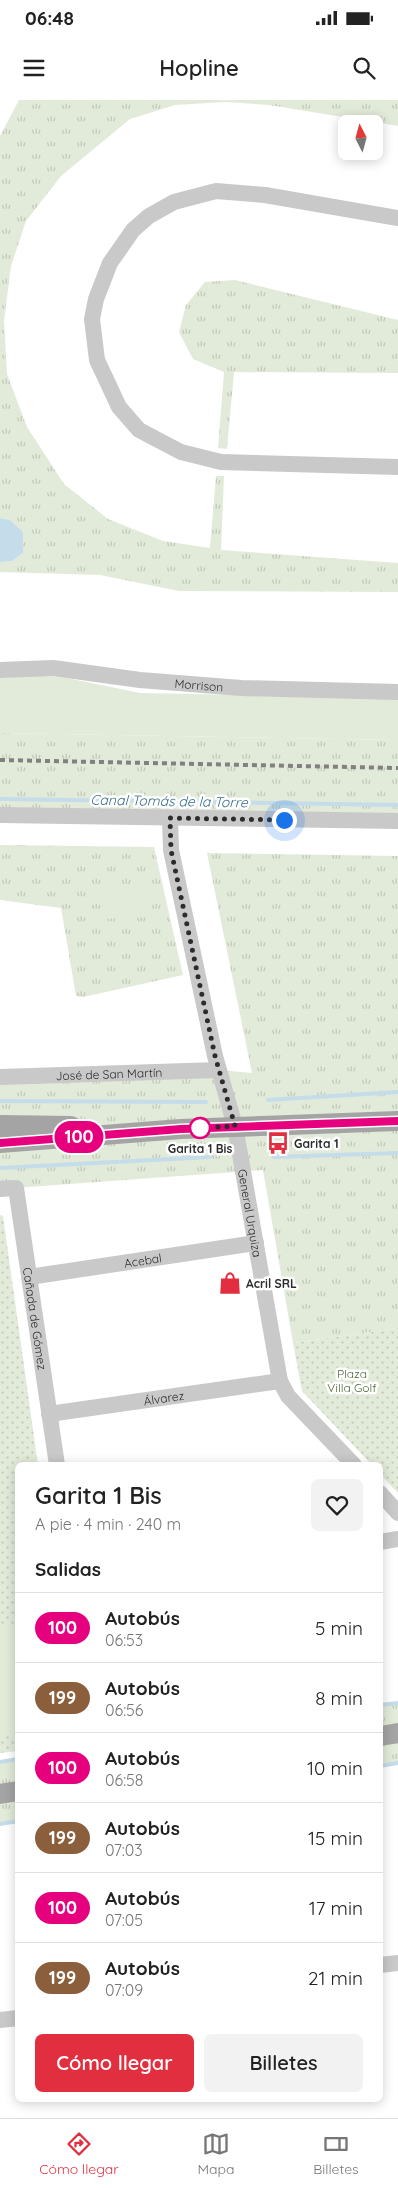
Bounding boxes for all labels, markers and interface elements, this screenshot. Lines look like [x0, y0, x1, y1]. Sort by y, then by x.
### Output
text: 06:48 [25, 6, 74, 30]
icon: menu [20, 54, 48, 82]
text: Hopline [159, 54, 239, 82]
icon: search [350, 54, 378, 82]
north arrow [338, 115, 382, 160]
map controls [338, 115, 383, 160]
street label: Morrison [174, 675, 224, 694]
water label: Canal Tomás de la Torre [90, 791, 249, 811]
your location [272, 808, 297, 833]
street label: José de San Martín [55, 1064, 163, 1083]
marker: Garita 1 Bis [189, 1117, 211, 1139]
line badge: 100 [50, 1121, 108, 1153]
text: 100 [64, 1125, 94, 1148]
bus stop icon: Garita 1 [265, 1130, 291, 1156]
place label: Garita 1 [294, 1136, 339, 1151]
place label: Garita 1 Bis [168, 1141, 232, 1156]
street label: General Urquiza [235, 1168, 266, 1258]
street label: Acebal [123, 1250, 163, 1270]
street label: Cañada de Gómez [20, 1266, 50, 1371]
shop icon: Acril SRL [217, 1270, 243, 1296]
place label: Acril SRL [246, 1276, 297, 1291]
park label: Plaza Villa Golf [327, 1366, 377, 1395]
street label: Álvarez [143, 1387, 185, 1408]
button: heart [311, 1479, 363, 1531]
text: Garita 1 Bis [35, 1480, 162, 1510]
text: A pie · 4 min · 240 m [35, 1514, 181, 1534]
text: Salidas [35, 1557, 101, 1581]
text: Autobús [105, 1606, 180, 1630]
text: 100 [48, 1616, 77, 1639]
text: 5 min [315, 1616, 363, 1640]
text: 06:53 [105, 1630, 143, 1650]
text: Autobús [105, 1676, 180, 1700]
text: 199 [49, 1686, 76, 1709]
text: 8 min [315, 1686, 363, 1710]
text: 06:56 [105, 1700, 143, 1720]
text: Autobús [105, 1746, 180, 1770]
text: 100 [48, 1756, 77, 1779]
text: 10 min [307, 1756, 363, 1780]
text: 06:58 [105, 1770, 143, 1790]
text: Autobús [105, 1816, 180, 1840]
text: 199 [49, 1826, 76, 1849]
text: 15 min [308, 1826, 363, 1850]
text: 07:03 [105, 1840, 143, 1860]
text: Autobús [105, 1886, 180, 1910]
text: 100 [48, 1896, 77, 1919]
text: 17 min [309, 1896, 363, 1920]
text: 07:05 [105, 1910, 143, 1930]
text: Autobús [105, 1956, 180, 1980]
text: 199 [49, 1966, 76, 1989]
text: 21 min [308, 1966, 363, 1990]
text: 07:09 [105, 1980, 143, 2000]
button: Cómo llegar [35, 2034, 194, 2092]
button: Billetes [204, 2034, 363, 2092]
tab: Cómo llegar [39, 2130, 119, 2178]
tab: Mapa [197, 2130, 234, 2178]
tab: Billetes [313, 2130, 359, 2178]

